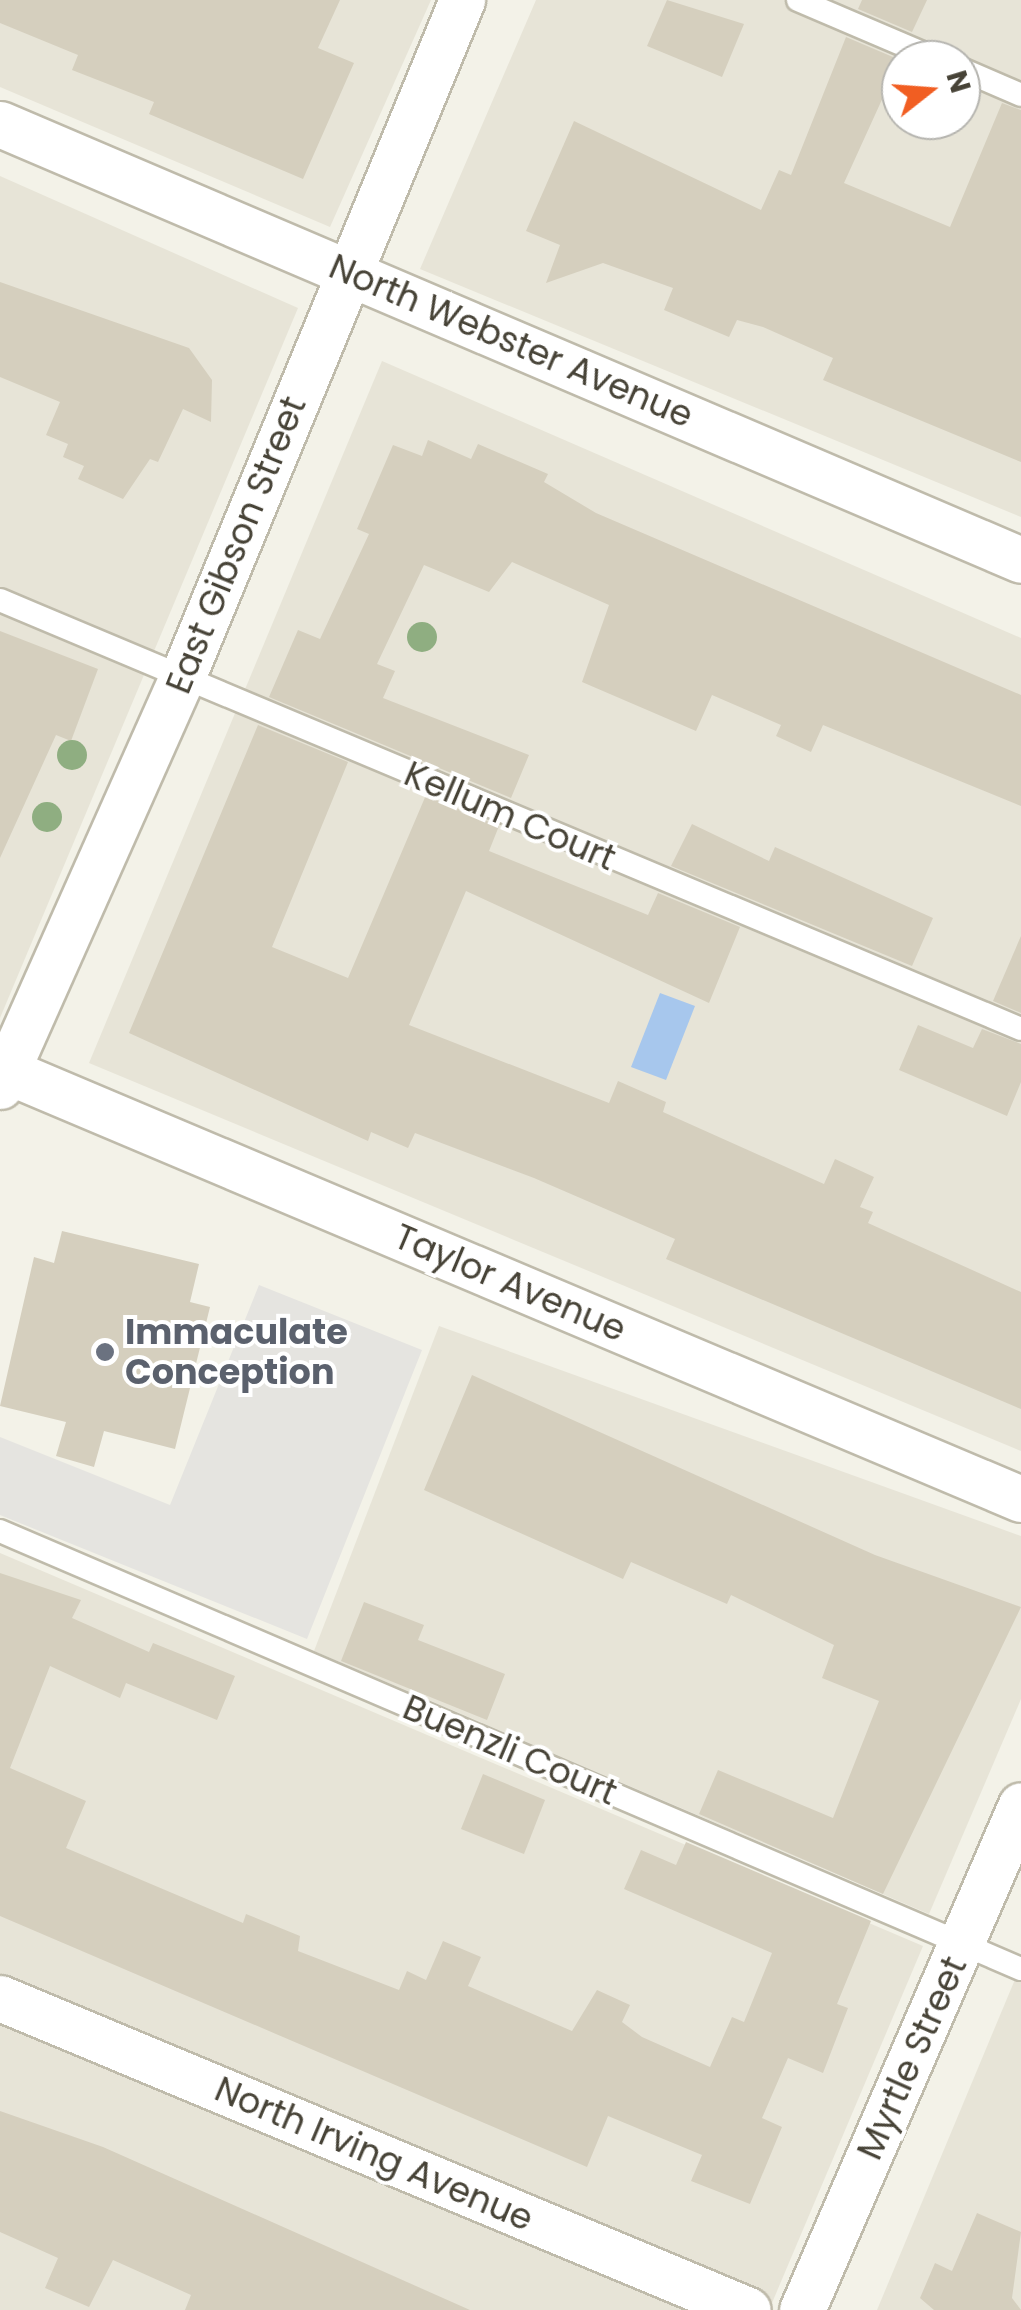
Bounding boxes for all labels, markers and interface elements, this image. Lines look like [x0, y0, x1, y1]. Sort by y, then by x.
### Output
north arrow [881, 40, 981, 140]
text: N [937, 66, 980, 97]
street label: North Webster Avenue [323, 245, 699, 437]
street label: East Gibson Street [157, 390, 315, 700]
street label: Kellum Court [398, 753, 622, 879]
street label: Taylor Avenue [388, 1215, 632, 1351]
place label: Immaculate Conception [125, 1311, 348, 1393]
marker: Immaculate Conception [94, 1341, 116, 1363]
street label: Buenzli Court [397, 1686, 623, 1814]
street label: Myrtle Street [849, 1950, 975, 2166]
street label: North Irving Avenue [209, 2068, 539, 2240]

